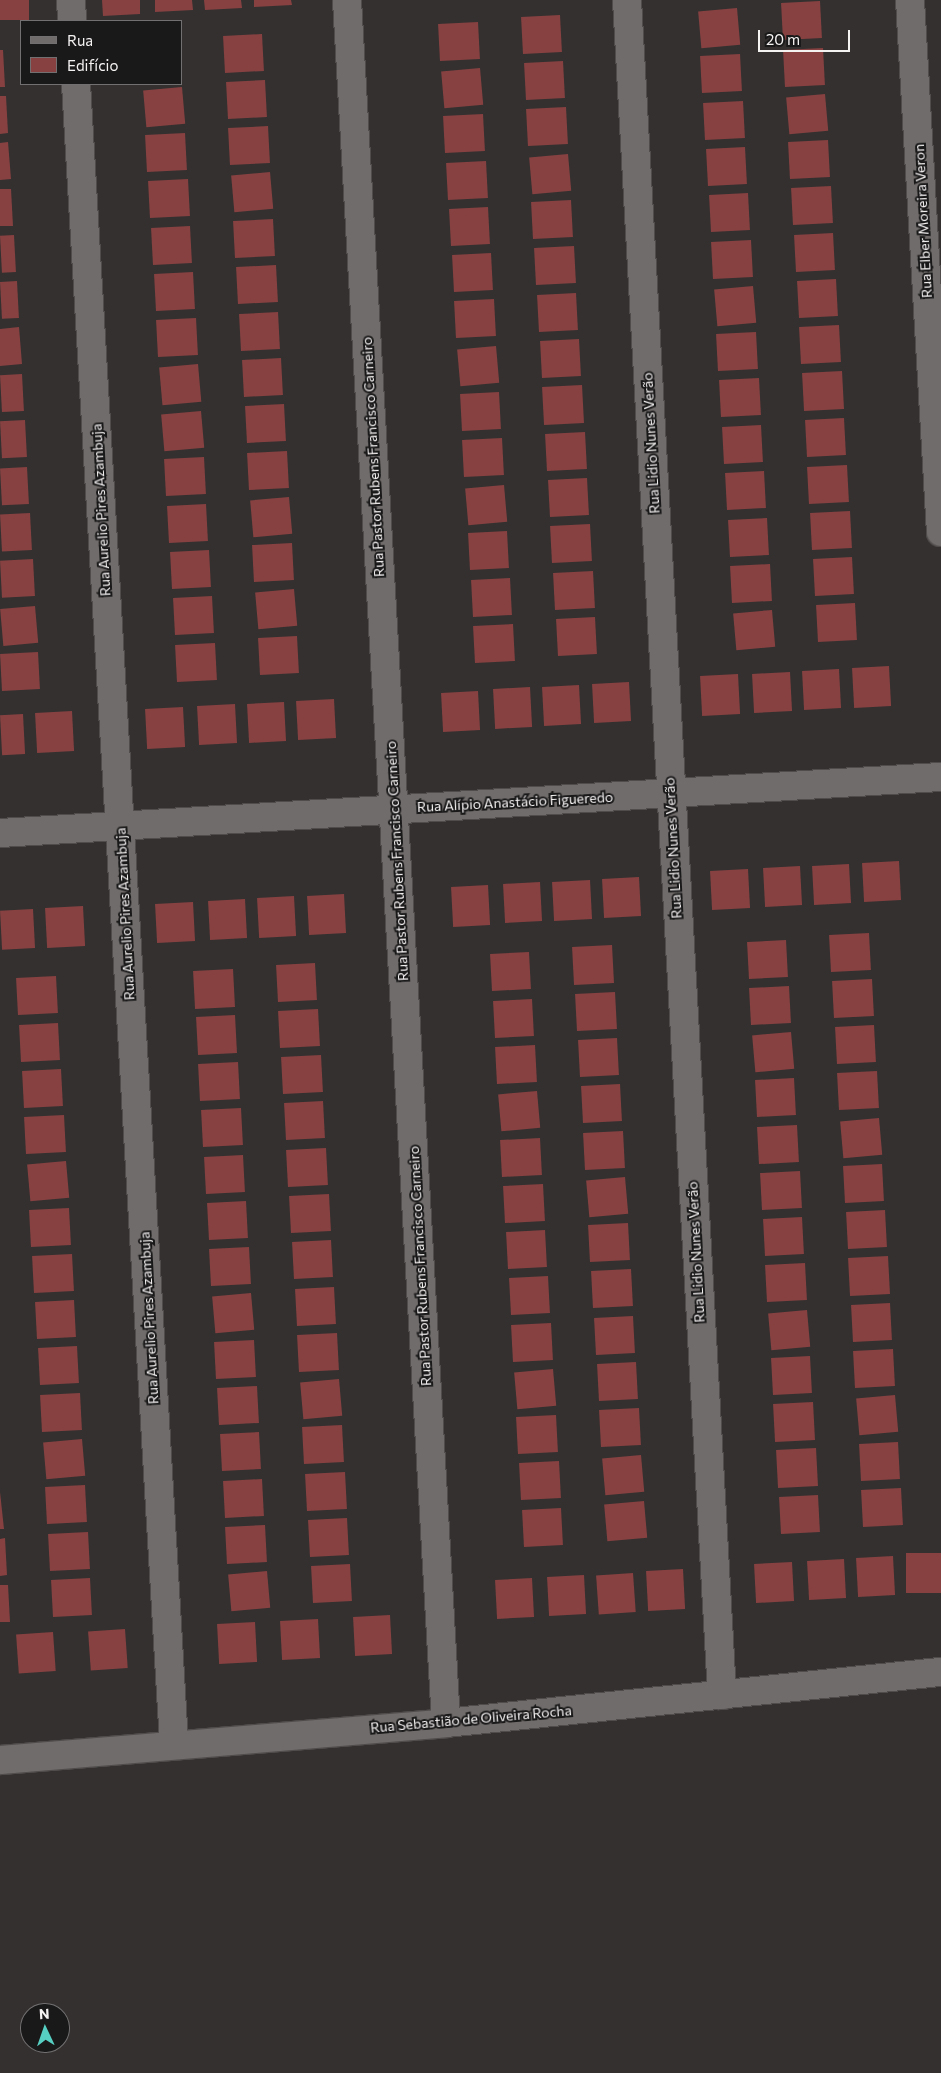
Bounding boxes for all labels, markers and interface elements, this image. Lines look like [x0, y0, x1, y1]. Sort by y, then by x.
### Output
legend [20, 20, 182, 85]
scale bar [761, 20, 854, 52]
text: 20 m [766, 30, 800, 48]
text: Rua [67, 31, 93, 49]
text: Edifício [67, 56, 118, 74]
street label: Rua Elber Moreira Veron [911, 144, 935, 298]
street label: Rua Pastor Rubens Francisco Carneiro [358, 337, 388, 577]
street label: Rua Lidio Nunes Verão [639, 372, 663, 514]
street label: Rua Aurelio Pires Azambuja [88, 423, 114, 597]
street label: Rua Pastor Rubens Francisco Carneiro [382, 741, 412, 981]
street label: Rua Lidio Nunes Verão [661, 777, 685, 919]
street label: Rua Alípio Anastácio Figueredo [417, 788, 613, 816]
street label: Rua Aurelio Pires Azambuja [112, 827, 138, 1001]
street label: Rua Pastor Rubens Francisco Carneiro [405, 1146, 435, 1386]
street label: Rua Lidio Nunes Verão [684, 1181, 708, 1323]
street label: Rua Aurelio Pires Azambuja [136, 1231, 162, 1405]
street label: Rua Sebastião de Oliveira Rocha [370, 1702, 572, 1736]
north arrow [20, 2003, 70, 2053]
text: N [39, 2005, 50, 2022]

